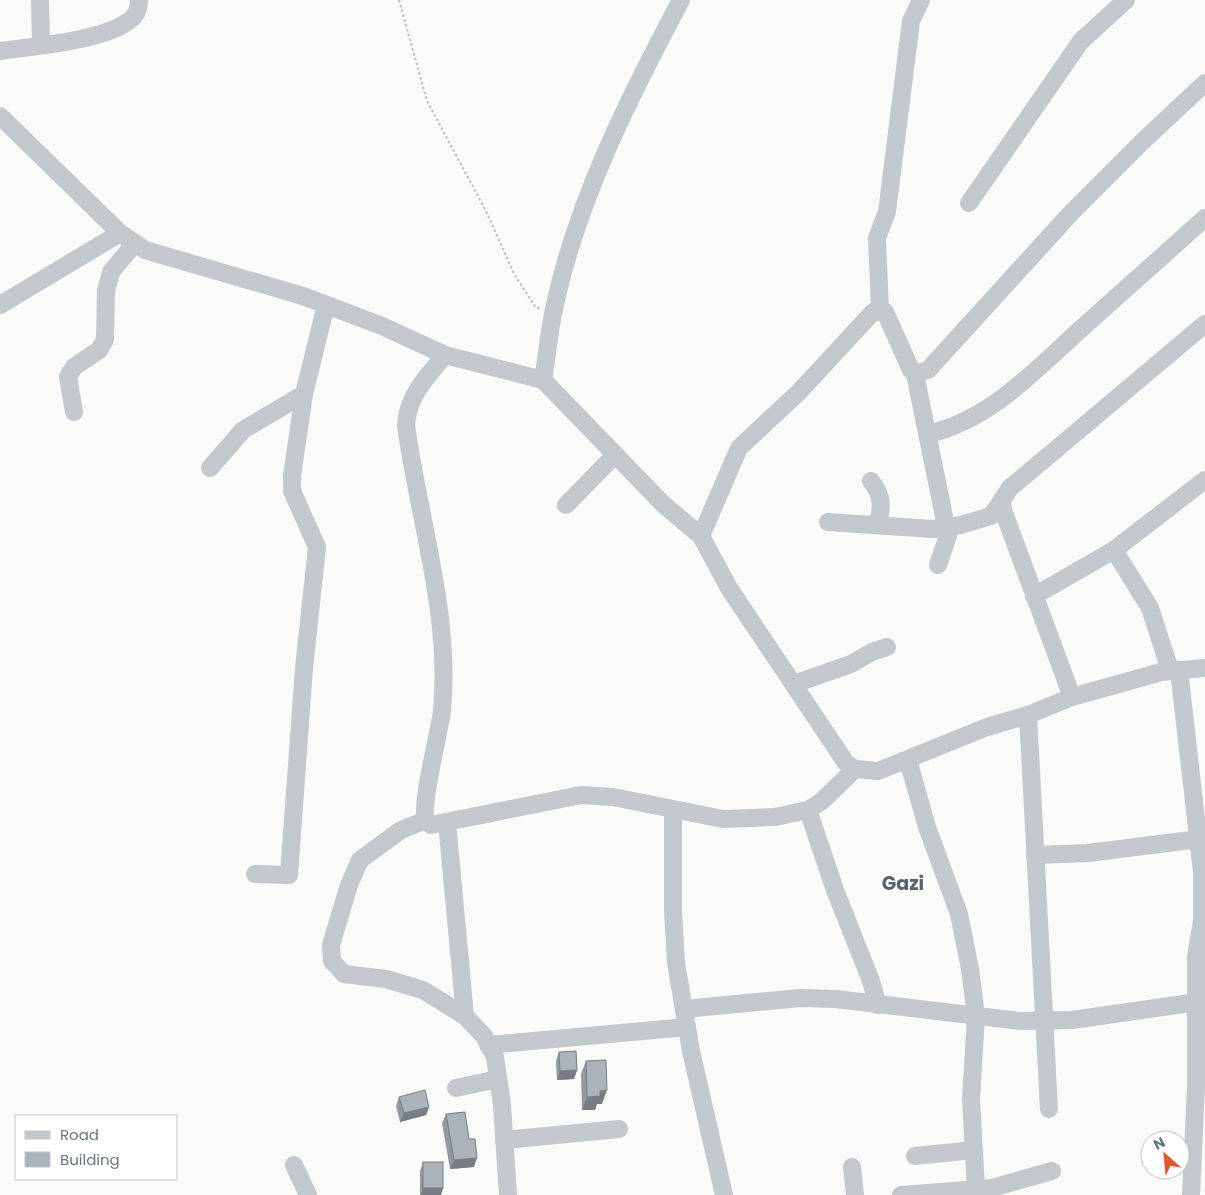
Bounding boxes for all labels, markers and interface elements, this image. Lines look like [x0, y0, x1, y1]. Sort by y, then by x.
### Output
district label: Gazi [882, 870, 924, 897]
legend [15, 1115, 178, 1180]
text: Road [60, 1124, 99, 1145]
north arrow [1140, 1130, 1190, 1180]
text: N [1150, 1132, 1168, 1155]
text: Building [60, 1149, 120, 1170]

